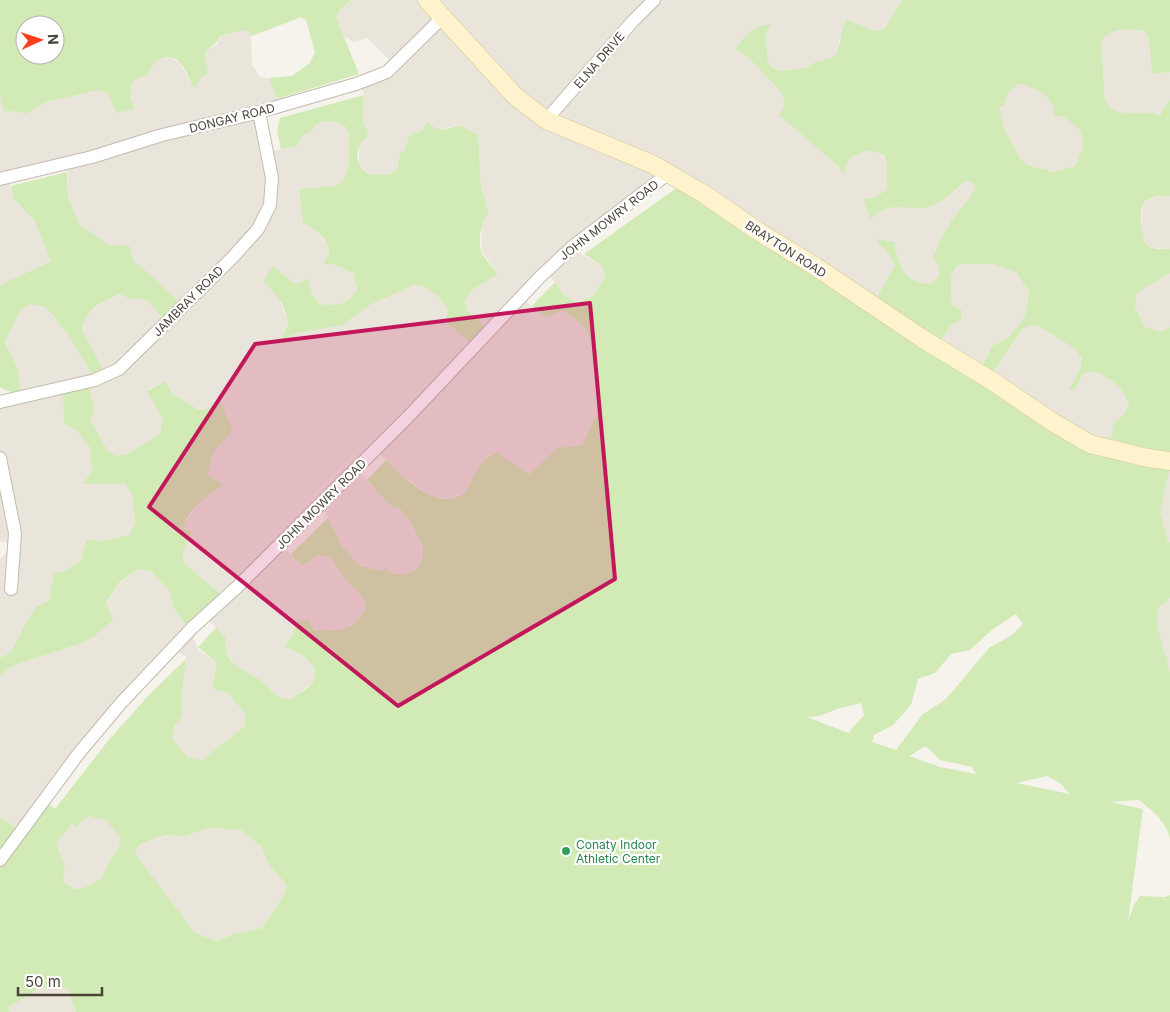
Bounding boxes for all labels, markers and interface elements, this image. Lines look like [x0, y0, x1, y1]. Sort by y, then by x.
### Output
north arrow [15, 15, 65, 65]
street label: ELNA DRIVE [570, 29, 628, 91]
text: N [45, 34, 62, 45]
street label: DONGAY ROAD [188, 100, 276, 136]
street label: JOHN MOWRY ROAD [556, 177, 662, 263]
street label: BRAYTON ROAD [743, 217, 829, 281]
street label: JAMBRAY ROAD [150, 263, 226, 339]
street label: JOHN MOWRY ROAD [273, 456, 369, 552]
place label: Conaty Indoor Athletic Center [576, 837, 661, 866]
marker: Conaty Indoor Athletic Center [560, 845, 572, 857]
scale bar [18, 964, 101, 996]
text: 50 m [25, 972, 61, 991]

